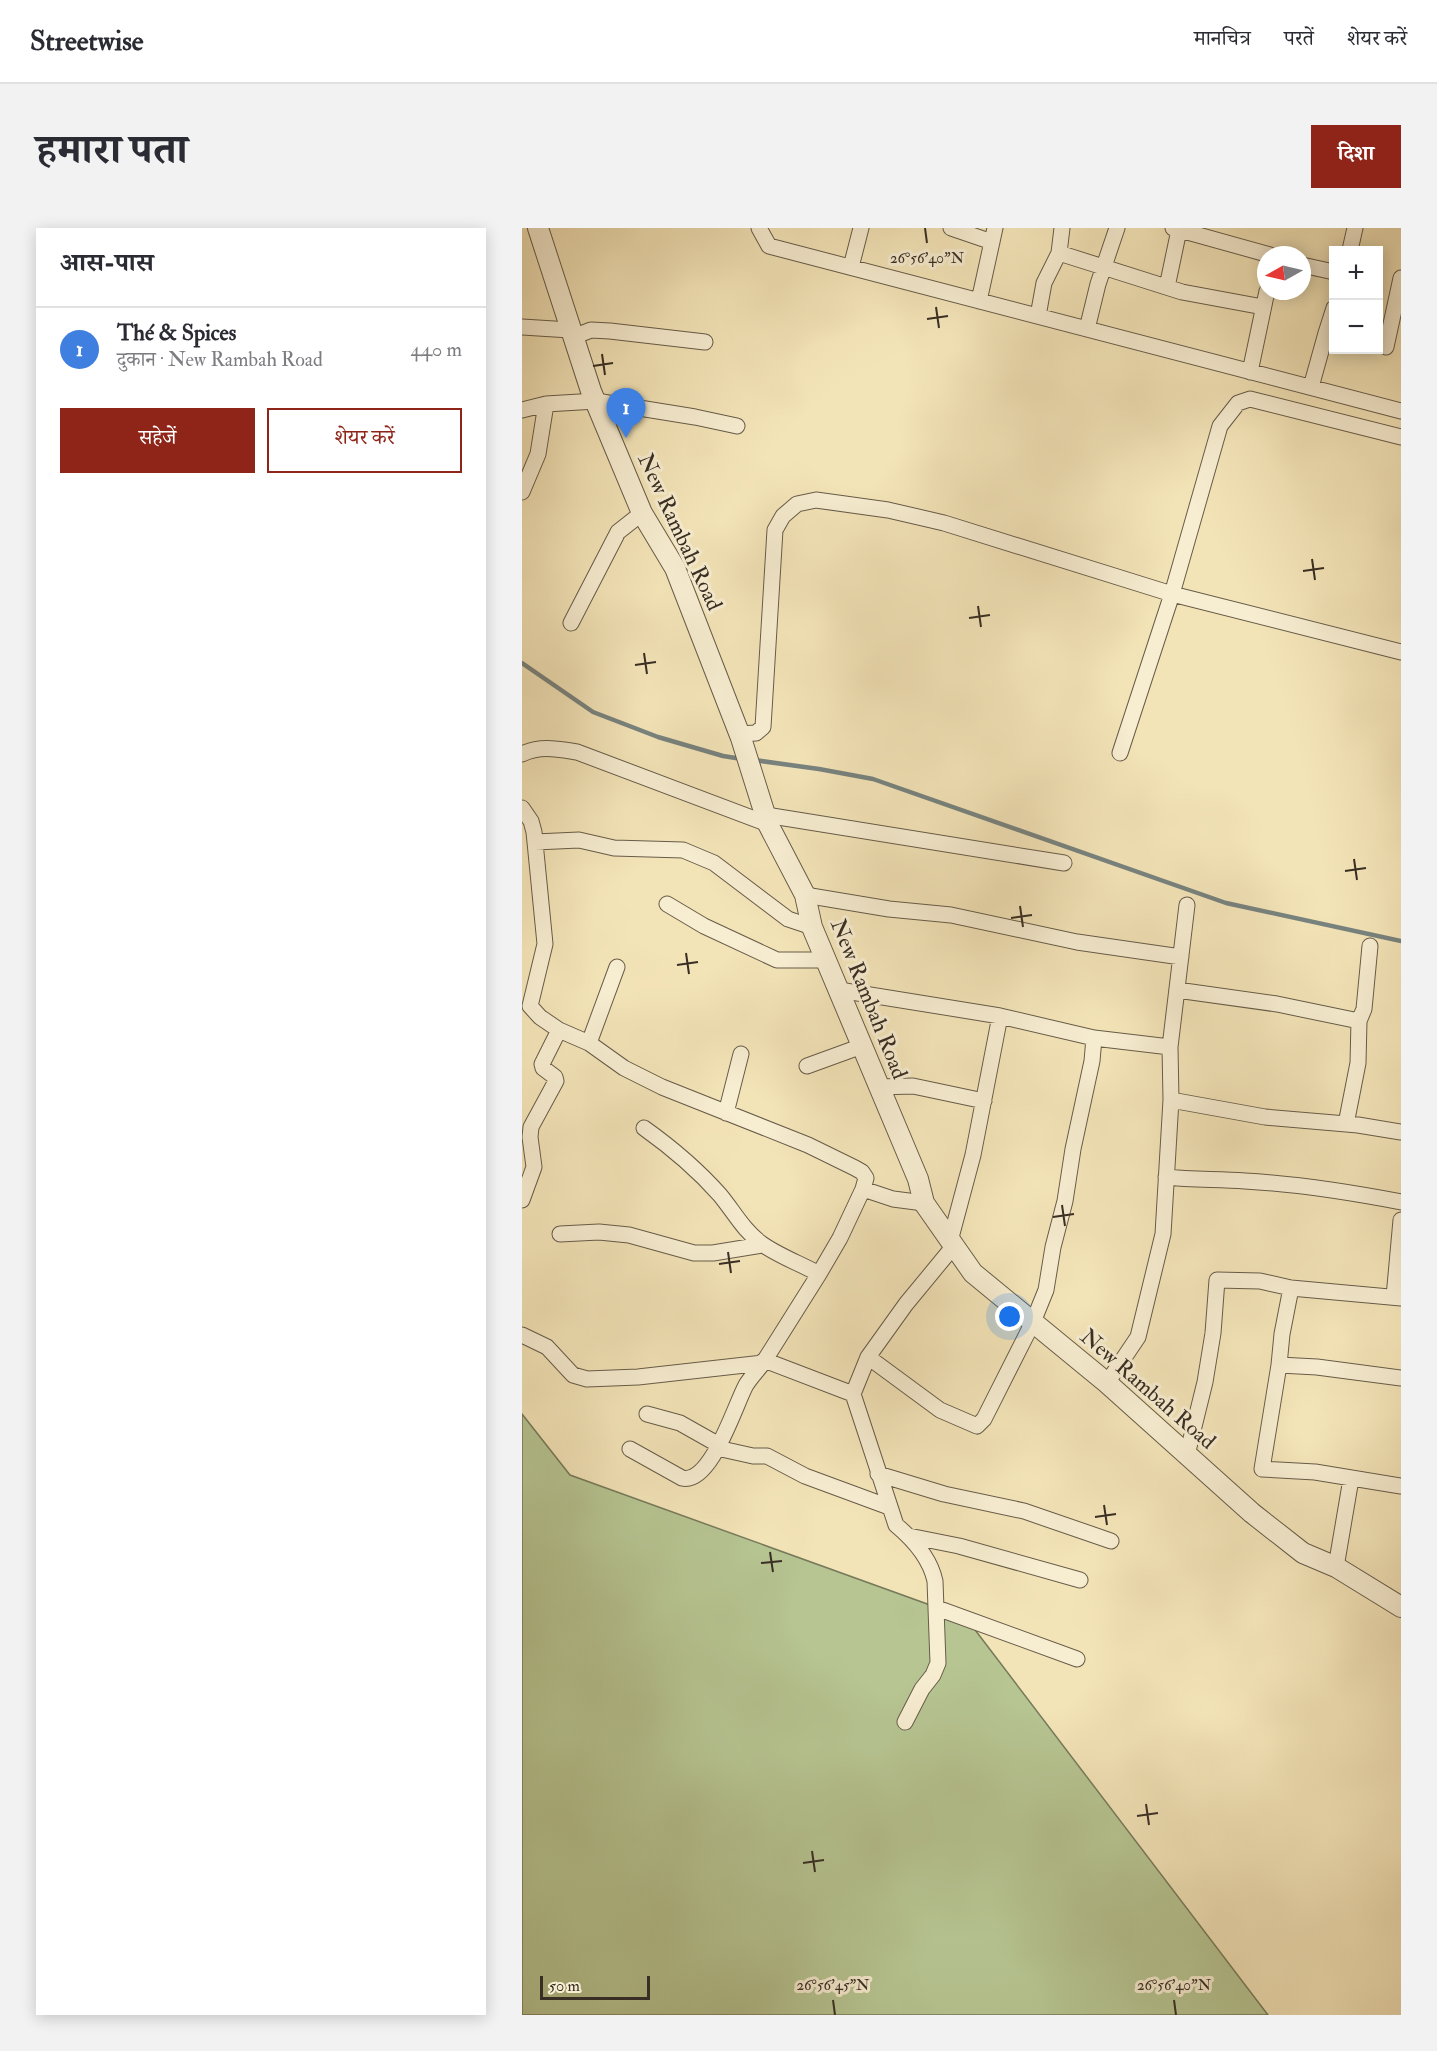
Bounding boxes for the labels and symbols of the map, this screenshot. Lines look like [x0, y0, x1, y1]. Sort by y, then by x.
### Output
north arrow [1257, 246, 1311, 300]
text: 26°56'40"N [890, 249, 965, 268]
pin: 1 [606, 388, 646, 438]
street label: New Rambah Road [631, 449, 729, 615]
street label: New Rambah Road [824, 915, 914, 1083]
your location [995, 1302, 1024, 1331]
street label: New Rambah Road [1075, 1323, 1222, 1456]
scale bar [540, 1973, 650, 2000]
text: 26°56'45"N [796, 1976, 870, 1995]
text: 26°56'40"N [1137, 1976, 1212, 1995]

